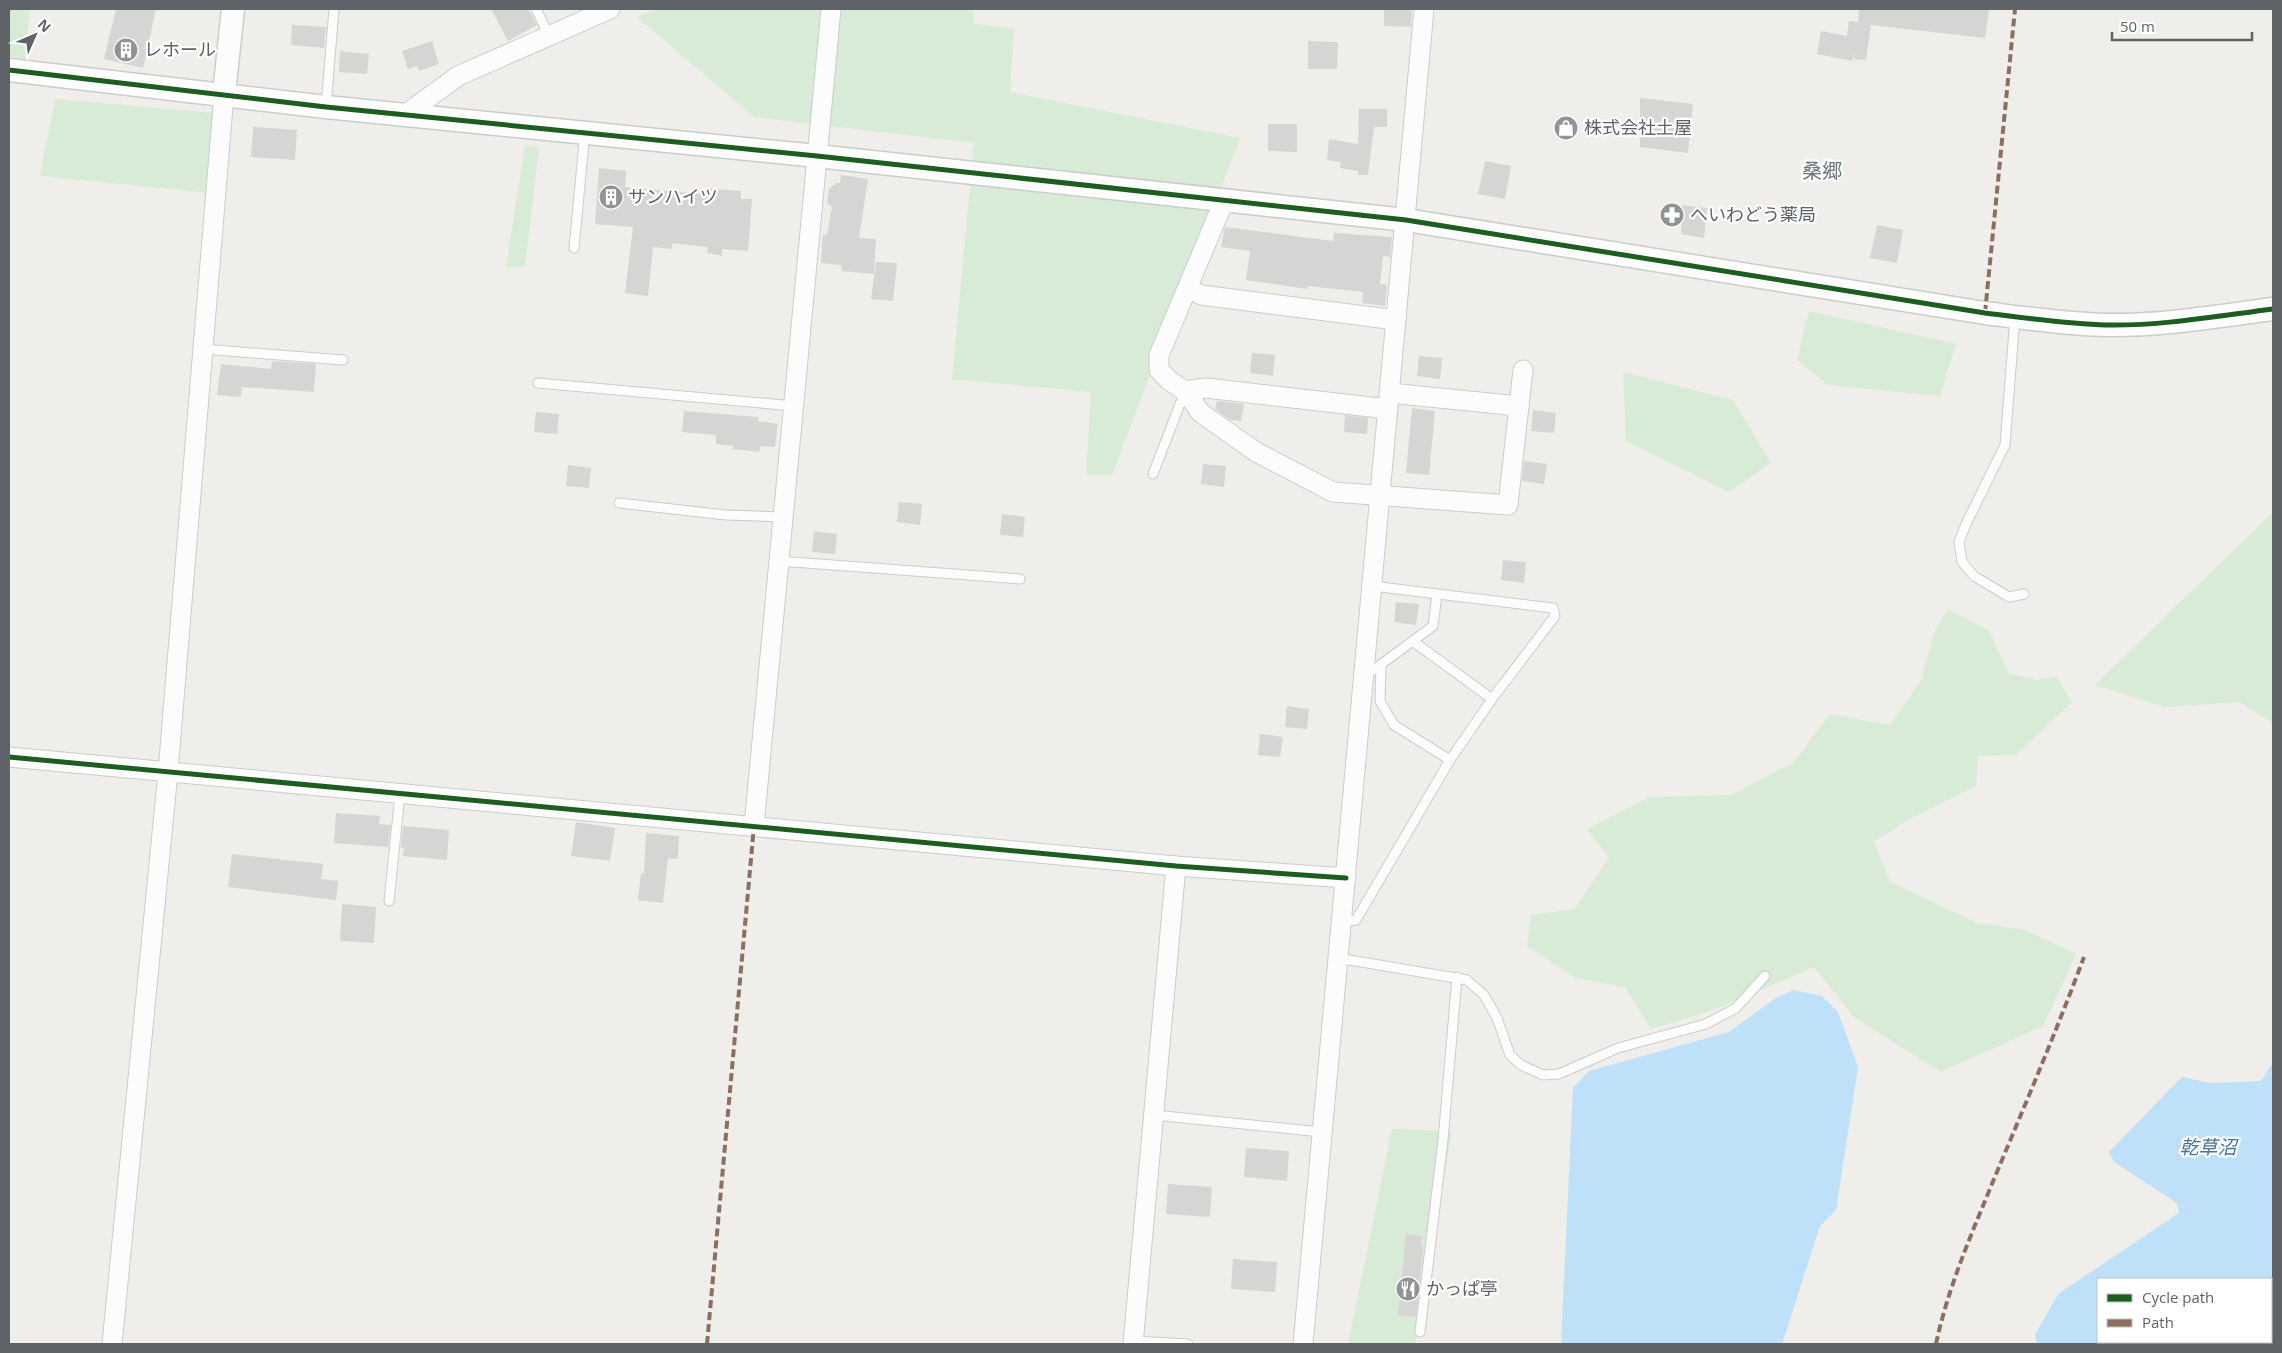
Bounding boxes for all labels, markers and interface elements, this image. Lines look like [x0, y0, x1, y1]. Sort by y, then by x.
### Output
north arrow [10, 10, 60, 60]
scale bar [2112, 10, 2252, 42]
text: N [34, 15, 55, 36]
text: 50 m [2120, 16, 2155, 36]
building icon: レホール [113, 37, 139, 63]
place label: レホール [144, 37, 216, 61]
shop icon: 株式会社土屋 [1553, 115, 1579, 141]
place label: 株式会社土屋 [1584, 115, 1692, 139]
district label: 桑郷 [1802, 157, 1842, 184]
building icon: サンハイツ [598, 184, 624, 210]
place label: サンハイツ [628, 184, 718, 208]
pharmacy icon: へいわどう薬局 [1659, 202, 1685, 228]
place label: へいわどう薬局 [1690, 202, 1816, 226]
water label: 乾草沼 [2179, 1134, 2239, 1160]
restaurant icon: かっぱ亭 [1395, 1276, 1421, 1302]
place label: かっぱ亭 [1426, 1276, 1498, 1300]
legend [2097, 1278, 2272, 1343]
text: Cycle path [2142, 1287, 2214, 1307]
text: Path [2142, 1312, 2174, 1332]

